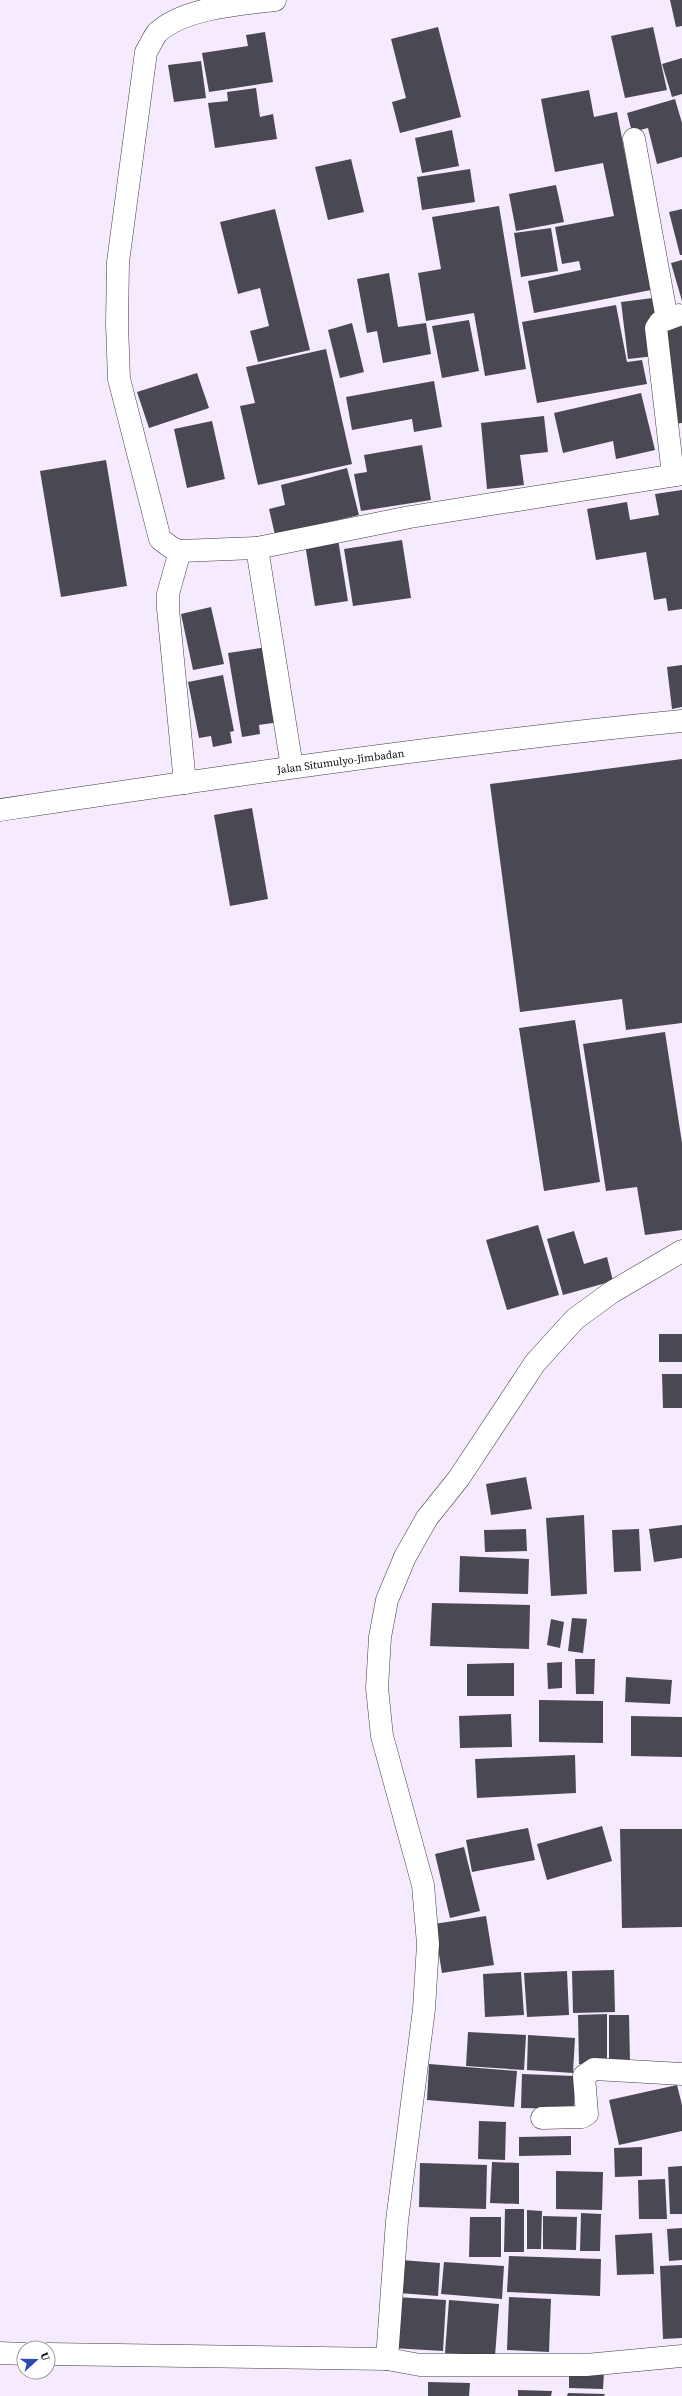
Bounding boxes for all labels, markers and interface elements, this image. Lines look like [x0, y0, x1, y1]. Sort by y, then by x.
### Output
street label: Jalan Situmulyo-Jimbadan [275, 746, 405, 778]
north arrow [16, 2340, 56, 2380]
text: U [36, 2350, 53, 2363]

